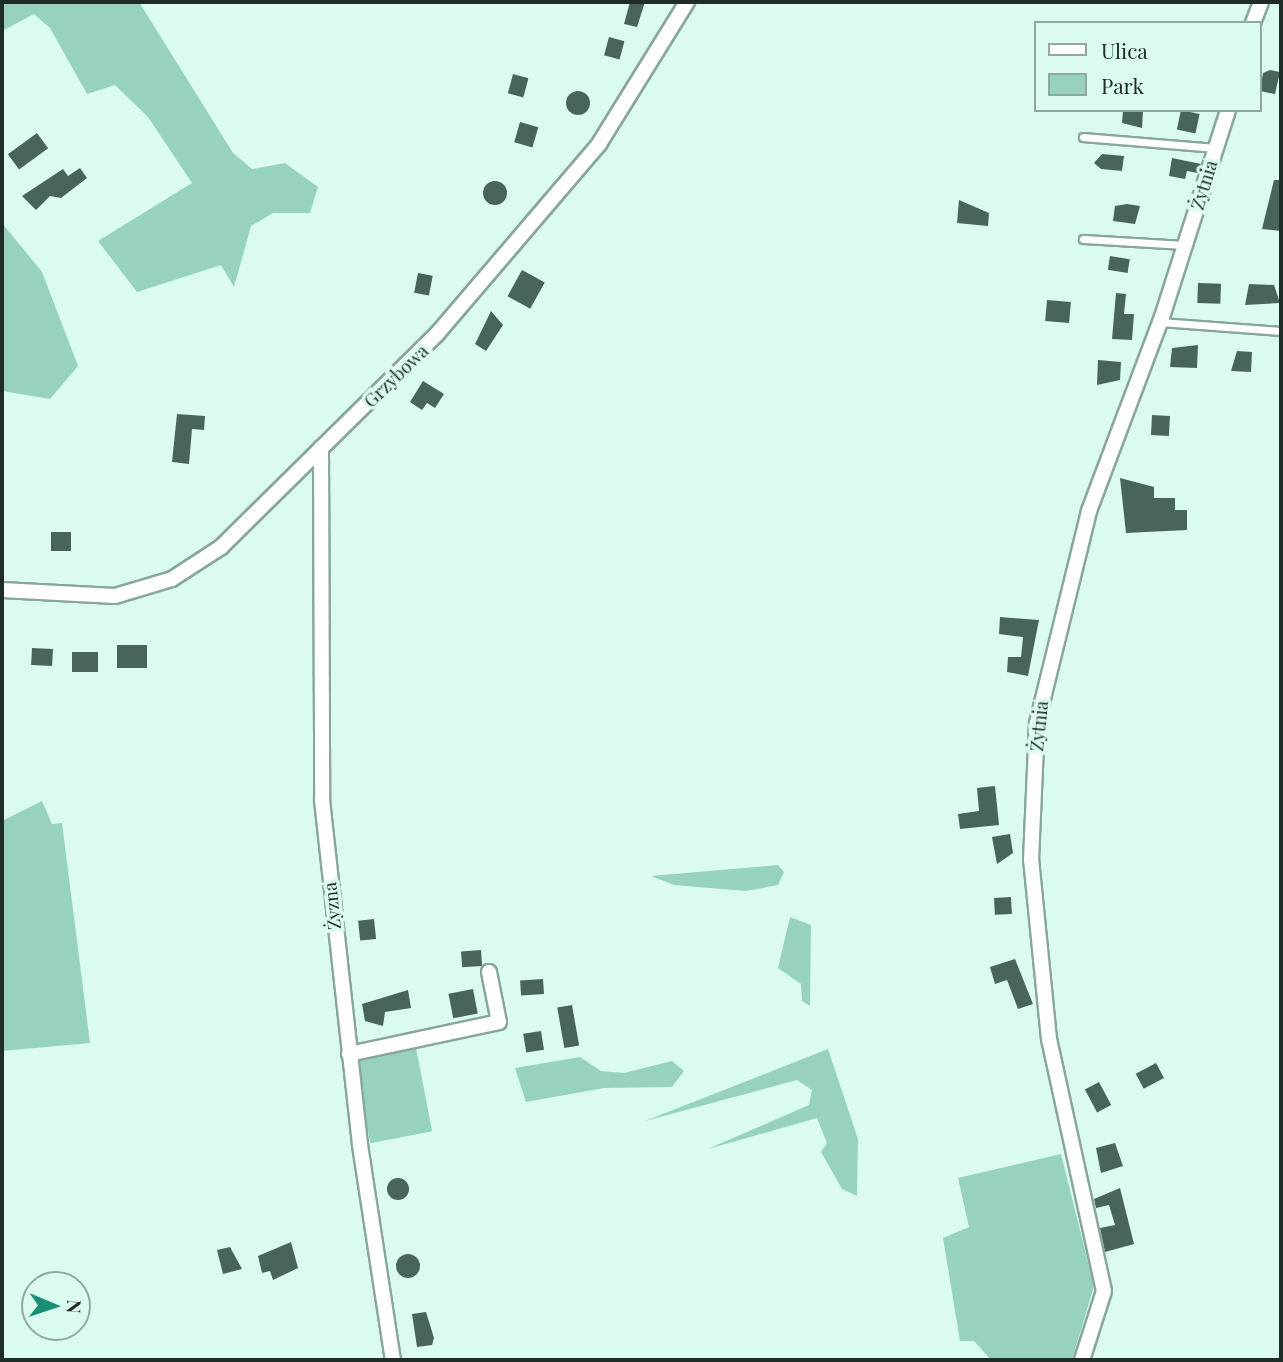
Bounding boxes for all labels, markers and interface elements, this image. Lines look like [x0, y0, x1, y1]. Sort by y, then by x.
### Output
legend [1034, 21, 1262, 112]
text: Ulica [1101, 36, 1148, 64]
text: Park [1101, 71, 1144, 99]
street label: Żytnia [1186, 158, 1222, 212]
street label: Grzybowa [359, 340, 433, 412]
street label: Żytnia [1026, 700, 1052, 752]
street label: Żyzna [319, 881, 345, 931]
north arrow [21, 1271, 91, 1341]
text: N [62, 1299, 88, 1314]

